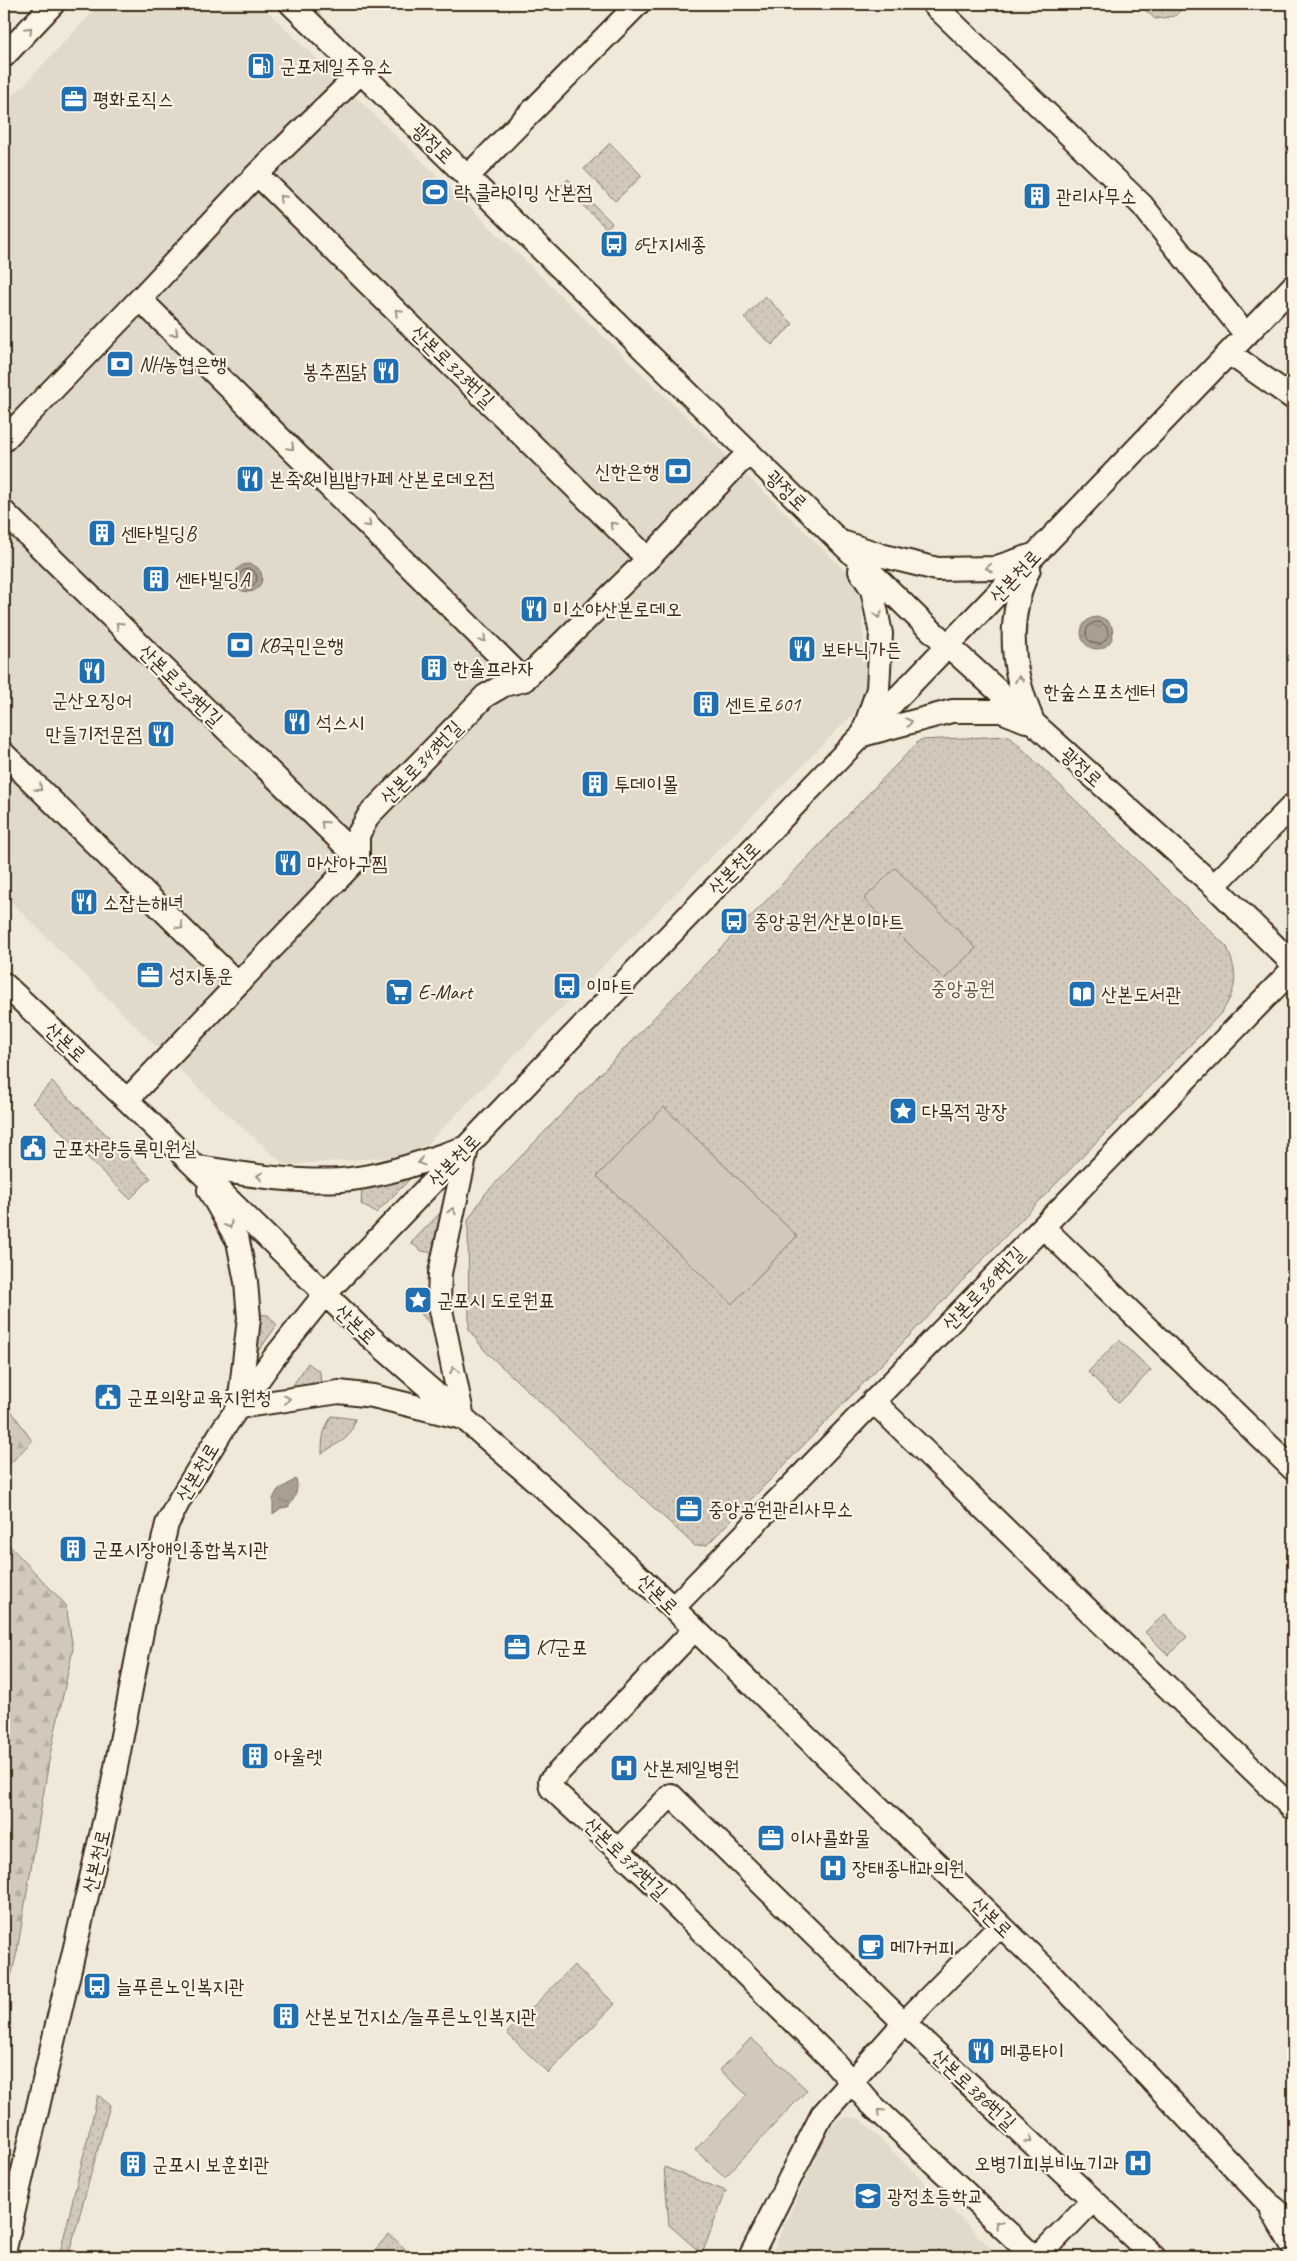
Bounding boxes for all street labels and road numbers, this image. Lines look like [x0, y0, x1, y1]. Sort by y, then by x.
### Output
street label: 광정로 [407, 118, 459, 169]
street label: 산본로323번길 [405, 320, 500, 413]
street label: 광정로 [761, 465, 813, 516]
street label: 산본천로 [984, 544, 1046, 608]
street label: 산본로323번길 [133, 639, 228, 732]
street label: 산본로343번길 [375, 715, 468, 810]
street label: 광정로 [1055, 742, 1108, 793]
street label: 산본천로 [703, 837, 766, 900]
street label: 산본로 [39, 1017, 92, 1068]
street label: 산본천로 [423, 1129, 486, 1192]
street label: 산본로369번길 [937, 1241, 1030, 1336]
street label: 산본로 [329, 1299, 382, 1350]
street label: 산본천로 [170, 1438, 225, 1506]
street label: 산본로 [632, 1569, 684, 1620]
street label: 산본로372번길 [578, 1812, 673, 1905]
street label: 산본천로 [77, 1827, 116, 1895]
street label: 산본로 [966, 1892, 1018, 1943]
street label: 산본로386번길 [926, 2044, 1021, 2135]

